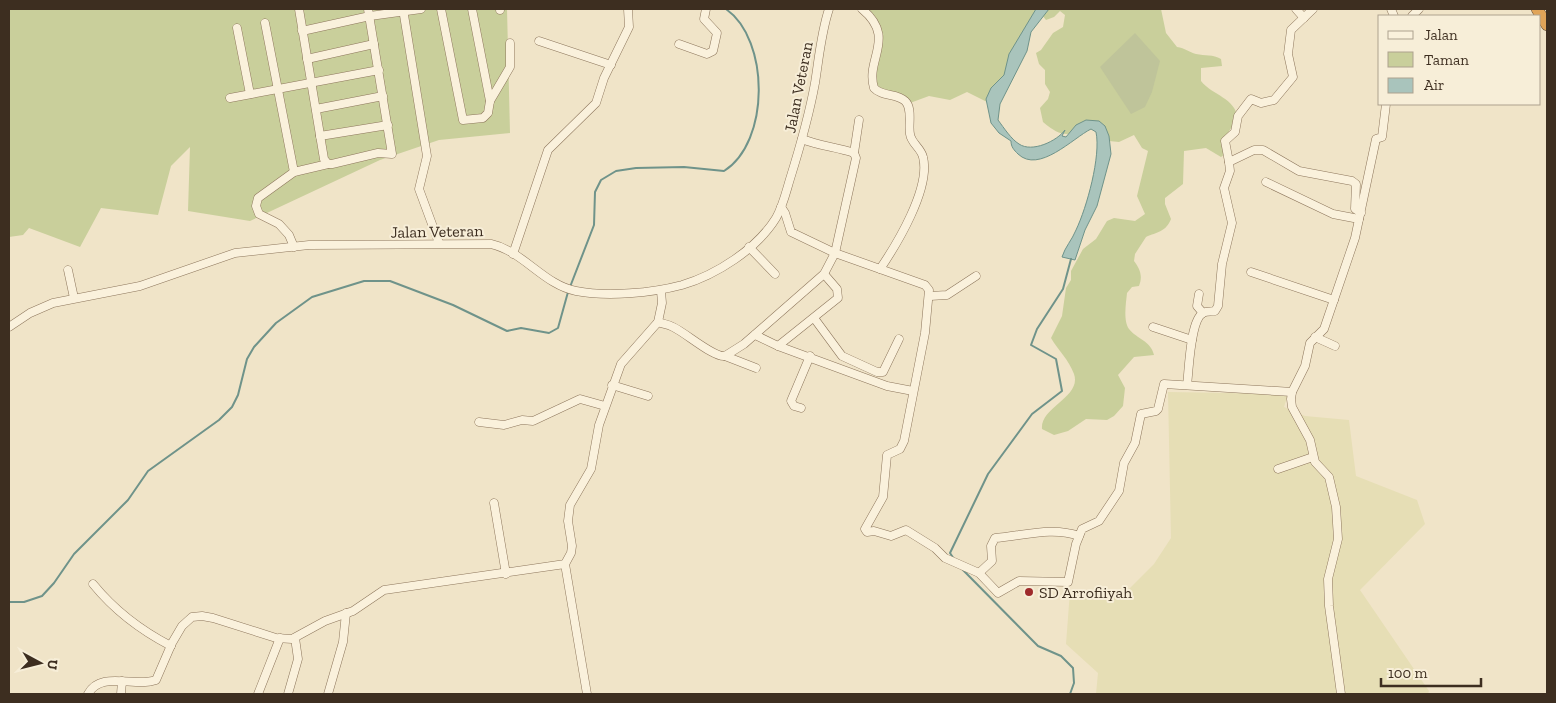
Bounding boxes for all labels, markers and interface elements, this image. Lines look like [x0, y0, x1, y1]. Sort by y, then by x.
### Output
legend [1378, 15, 1541, 105]
text: Jalan [1424, 26, 1458, 44]
street label: Jalan Veteran [780, 39, 817, 134]
text: Taman [1424, 51, 1469, 69]
text: Air [1424, 76, 1444, 94]
street label: Jalan Veteran [390, 221, 484, 242]
place label: SD Arrofiiyah [1039, 583, 1132, 602]
marker: SD Arrofiiyah [1023, 586, 1035, 598]
north arrow [15, 638, 65, 688]
scale bar [1381, 656, 1481, 688]
text: U [43, 658, 61, 671]
text: 100 m [1388, 664, 1427, 682]

